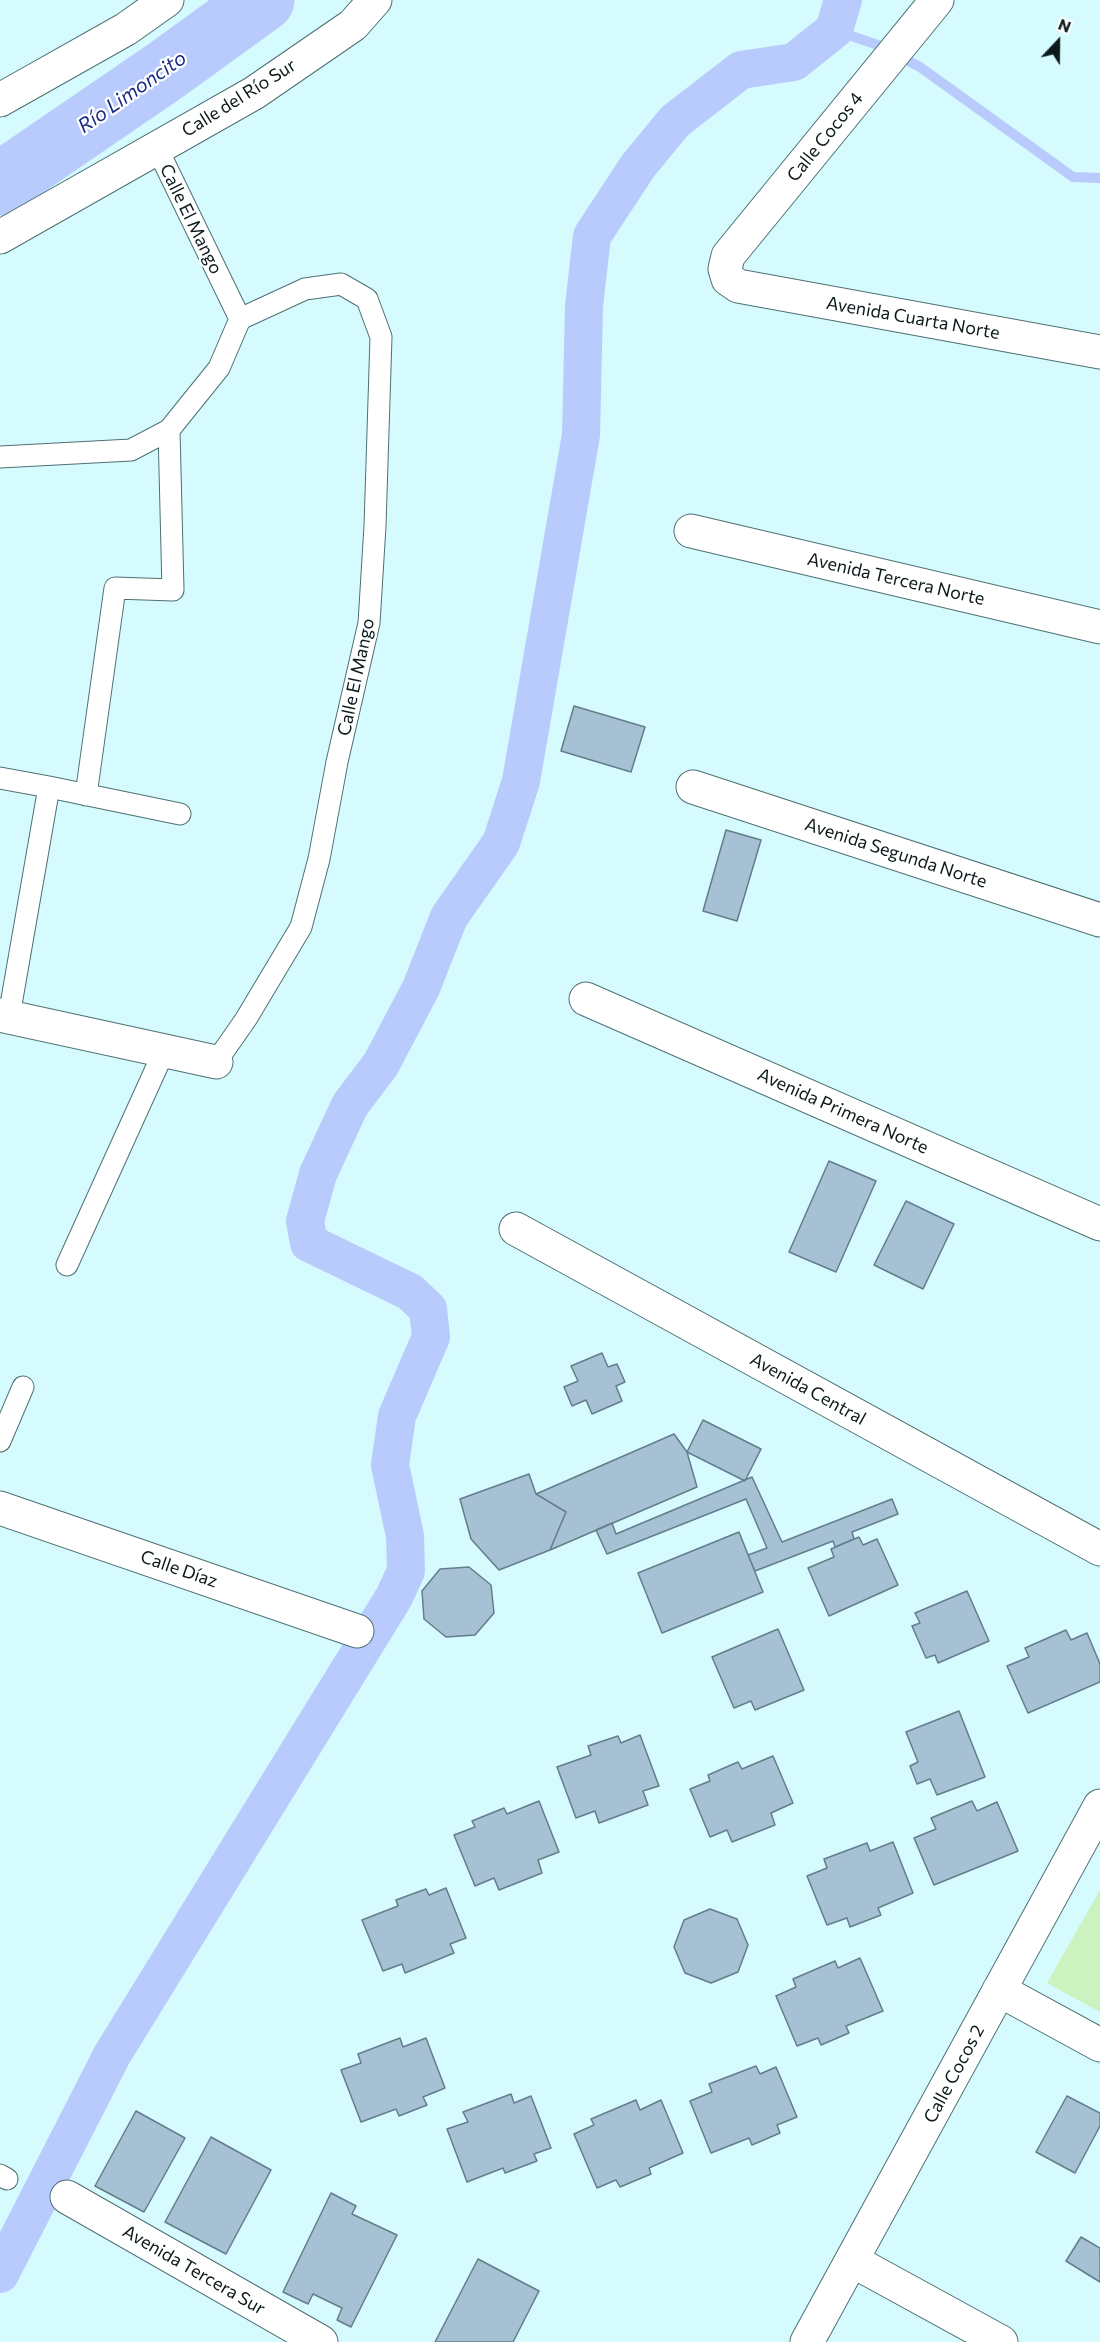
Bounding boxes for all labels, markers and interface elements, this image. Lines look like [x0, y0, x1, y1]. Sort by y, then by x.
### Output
north arrow [1028, 12, 1088, 72]
text: N [1056, 14, 1074, 36]
water label: Río Limoncito [73, 46, 191, 138]
street label: Calle del Río Sur [178, 54, 300, 142]
street label: Calle Cocos 4 [782, 88, 868, 186]
street label: Calle El Mango [155, 160, 227, 278]
street label: Avenida Cuarta Norte [825, 292, 1001, 344]
street label: Avenida Tercera Norte [805, 548, 987, 610]
street label: Calle El Mango [333, 616, 379, 738]
street label: Avenida Segunda Norte [802, 813, 990, 893]
street label: Avenida Primera Norte [754, 1064, 932, 1158]
street label: Avenida Central [746, 1348, 870, 1430]
street label: Calle Díaz [138, 1546, 220, 1592]
street label: Calle Cocos 2 [919, 2021, 989, 2127]
street label: Avenida Tercera Sur [119, 2220, 269, 2320]

